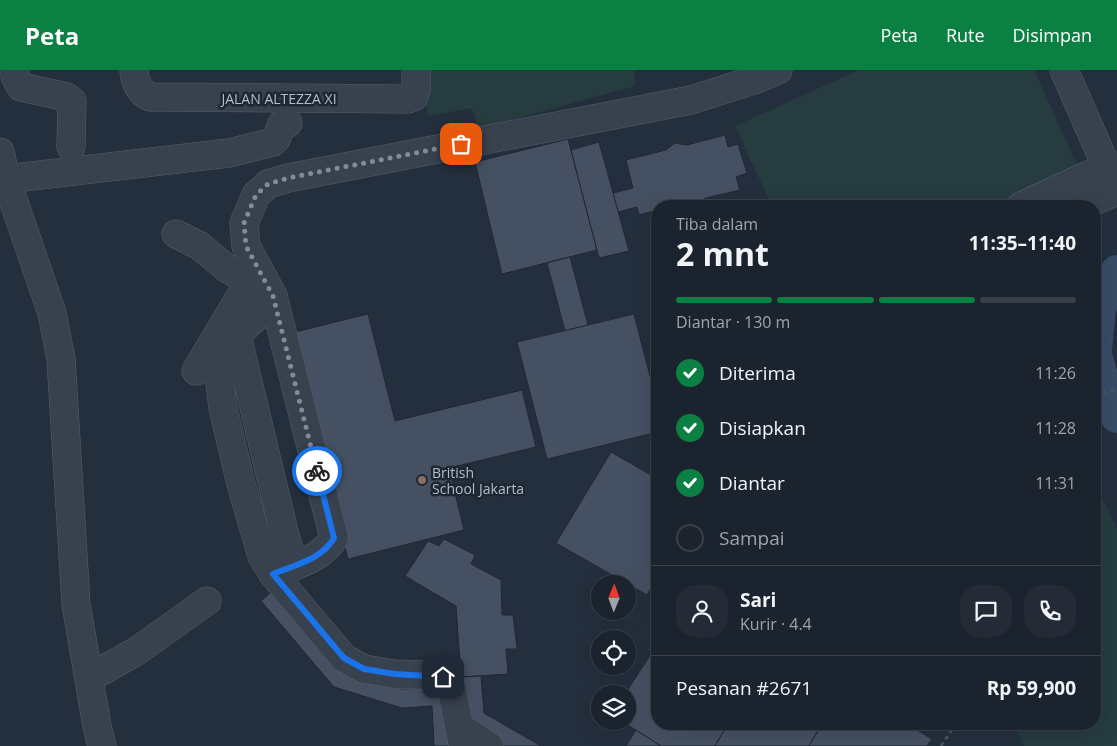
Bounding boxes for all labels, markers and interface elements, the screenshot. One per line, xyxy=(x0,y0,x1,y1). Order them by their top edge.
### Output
text: Peta xyxy=(25,19,79,52)
text: Peta xyxy=(881,23,918,47)
text: Rute xyxy=(946,23,985,47)
text: Disimpan xyxy=(1013,23,1092,47)
street label: JALAN ALTEZZA XI xyxy=(219,89,337,108)
pin xyxy=(440,123,482,165)
icon: bag xyxy=(447,130,475,158)
text: Tiba dalam xyxy=(676,213,758,235)
text: 11:35–11:40 xyxy=(969,230,1076,256)
text: 2 mnt xyxy=(676,232,769,275)
text: Diantar · 130 m xyxy=(676,311,790,333)
icon: check xyxy=(676,359,704,387)
text: Diterima xyxy=(719,360,796,386)
text: 11:26 xyxy=(1035,362,1076,384)
icon: check xyxy=(676,414,704,442)
text: Disiapkan xyxy=(719,415,806,441)
text: 11:28 xyxy=(1035,417,1076,439)
courier xyxy=(292,446,342,496)
icon: bike xyxy=(303,457,331,485)
place label: British School Jakarta xyxy=(432,463,524,498)
icon: check xyxy=(676,469,704,497)
text: Diantar xyxy=(719,470,785,496)
text: 11:31 xyxy=(1035,472,1076,494)
marker: British School Jakarta xyxy=(416,474,428,486)
text: Sampai xyxy=(719,525,785,551)
north arrow xyxy=(591,575,636,620)
map controls xyxy=(591,575,636,730)
button: person xyxy=(676,585,728,637)
button: chat xyxy=(960,585,1012,637)
button: phone xyxy=(1024,585,1076,637)
text: Sari xyxy=(740,587,776,613)
text: Kurir · 4.4 xyxy=(740,613,812,635)
button: locate xyxy=(591,630,636,675)
pin xyxy=(422,656,464,698)
icon: home xyxy=(429,663,457,691)
text: Pesanan #2671 xyxy=(676,675,812,701)
text: Rp 59,900 xyxy=(987,675,1076,701)
button: layers xyxy=(591,685,636,730)

